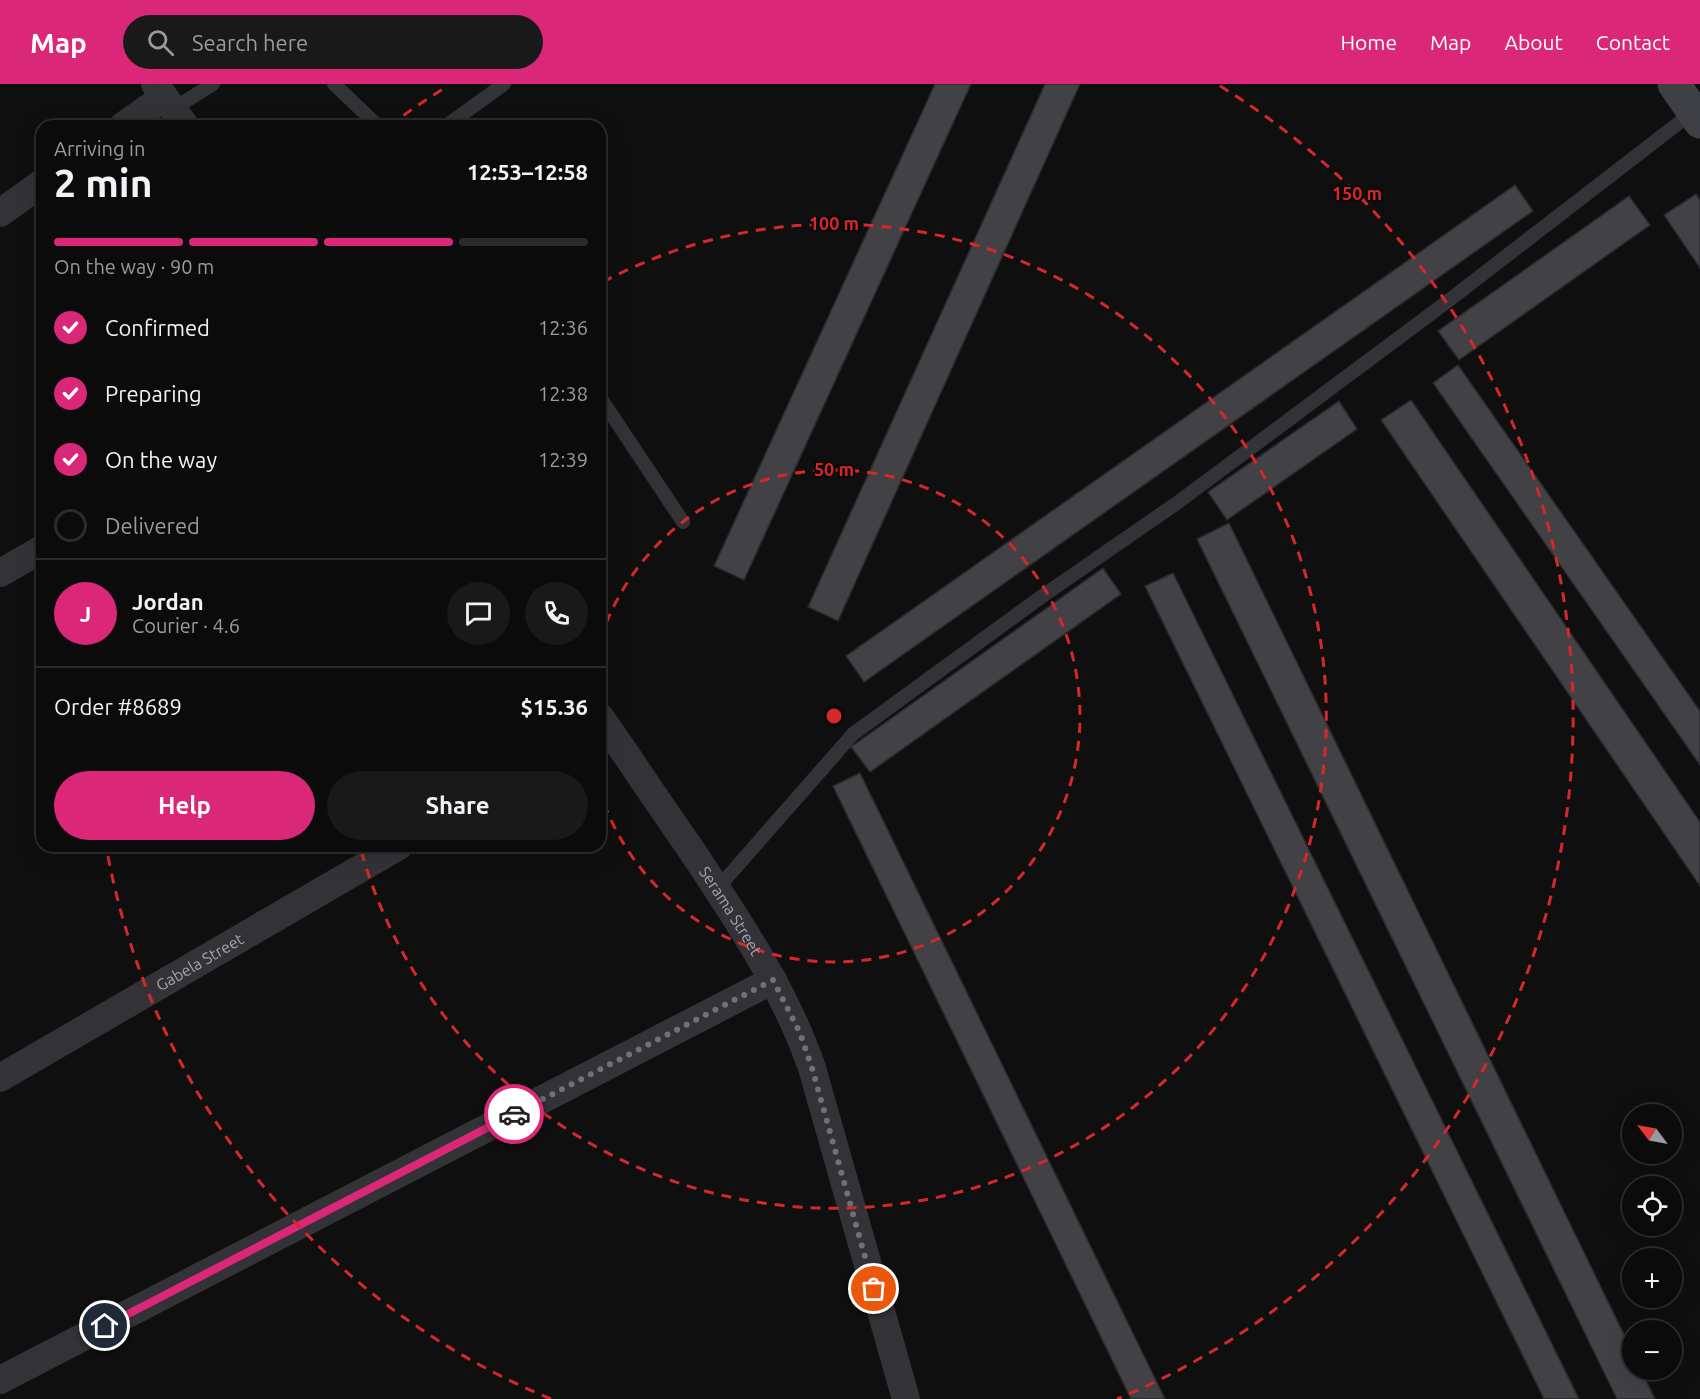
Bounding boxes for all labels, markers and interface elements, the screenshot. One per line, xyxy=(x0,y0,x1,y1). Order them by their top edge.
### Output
search box xyxy=(123,15,543,69)
icon: search xyxy=(144,26,177,59)
text: Map xyxy=(30,27,87,58)
text: Search here xyxy=(192,30,308,55)
text: Home xyxy=(1340,30,1397,54)
text: Map xyxy=(1430,30,1471,54)
text: About xyxy=(1504,30,1563,54)
text: Contact xyxy=(1596,30,1670,54)
text: Arriving in xyxy=(54,137,145,160)
text: 12:53–12:58 xyxy=(467,159,588,184)
text: 2 min xyxy=(54,161,153,204)
text: 150 m xyxy=(1332,183,1382,203)
text: 100 m xyxy=(809,213,859,233)
text: On the way · 90 m xyxy=(54,255,214,278)
icon: check xyxy=(54,311,87,344)
text: Confirmed xyxy=(105,315,210,340)
text: 12:36 xyxy=(538,316,588,339)
icon: check xyxy=(54,377,87,410)
text: Preparing xyxy=(105,381,202,406)
text: 12:38 xyxy=(538,382,588,405)
icon: check xyxy=(54,443,87,476)
text: On the way xyxy=(105,447,217,472)
text: 12:39 xyxy=(538,448,588,471)
text: 50 m xyxy=(814,459,854,479)
text: Delivered xyxy=(105,513,200,538)
button: chat xyxy=(447,582,510,645)
button: phone xyxy=(525,582,588,645)
text: Jordan xyxy=(132,589,204,614)
text: J xyxy=(80,601,91,626)
text: Courier · 4.6 xyxy=(132,614,240,637)
text: Order #8689 xyxy=(54,694,182,719)
text: $15.36 xyxy=(521,694,588,719)
centre of rings xyxy=(824,706,844,726)
button: Help xyxy=(54,771,315,840)
button: Share xyxy=(327,771,588,840)
street label: Serama Street xyxy=(696,863,766,959)
street label: Gabela Street xyxy=(153,929,247,994)
courier xyxy=(484,1084,544,1144)
icon: car xyxy=(498,1098,531,1131)
north arrow xyxy=(1622,1104,1682,1164)
map controls xyxy=(1622,1104,1682,1380)
button: locate xyxy=(1622,1176,1682,1236)
button: + xyxy=(1622,1248,1682,1308)
pin xyxy=(848,1263,899,1314)
icon: bag xyxy=(857,1272,890,1305)
pin xyxy=(79,1300,130,1351)
icon: home xyxy=(88,1309,121,1342)
button: − xyxy=(1622,1320,1682,1380)

